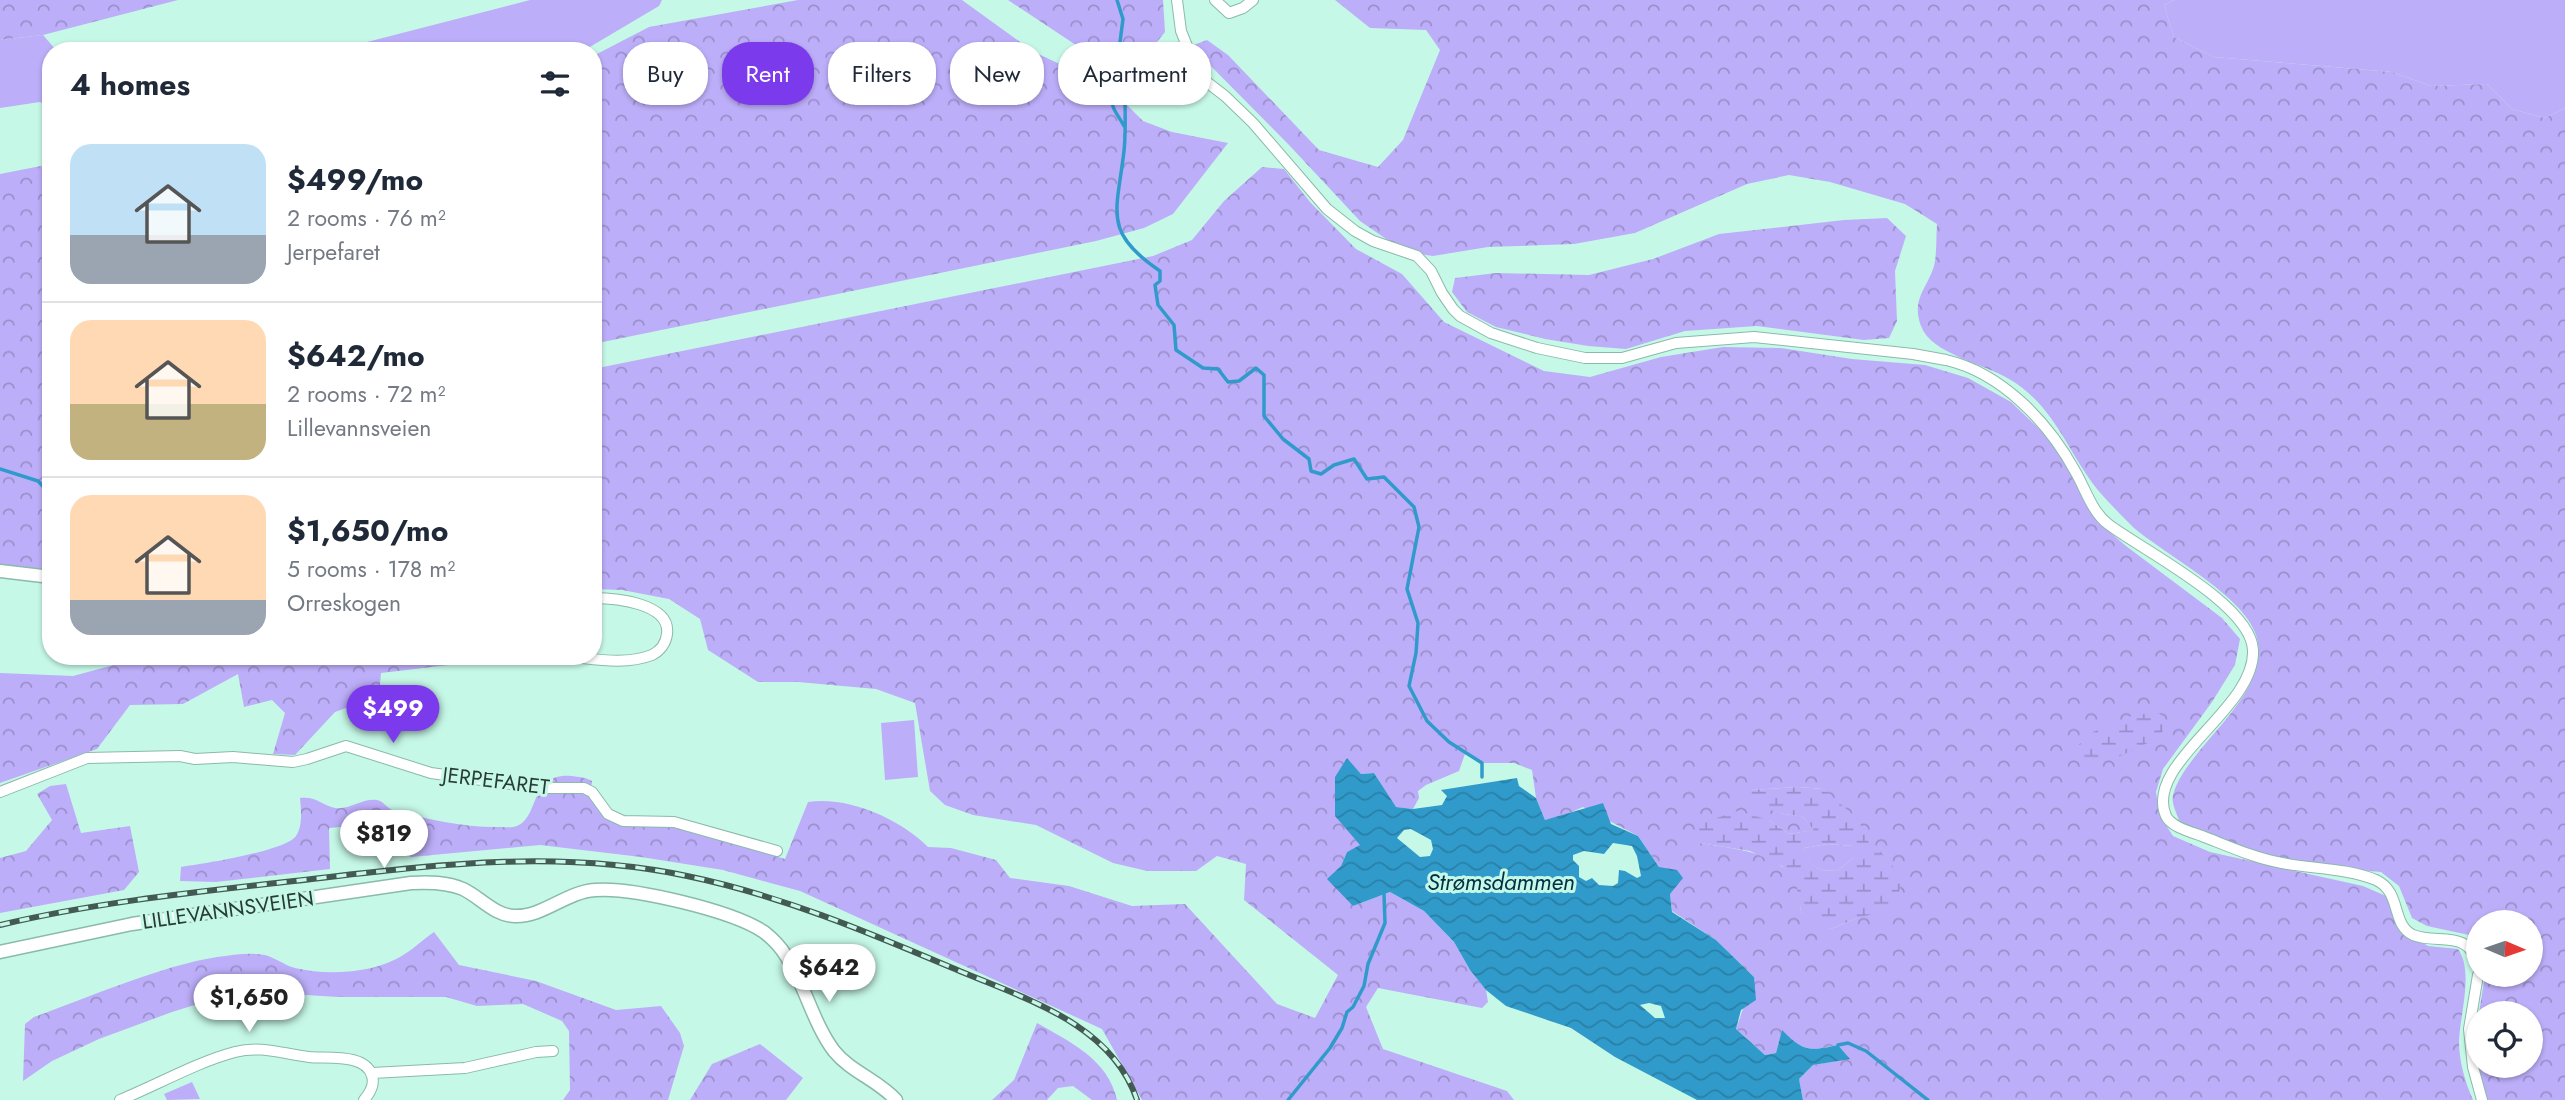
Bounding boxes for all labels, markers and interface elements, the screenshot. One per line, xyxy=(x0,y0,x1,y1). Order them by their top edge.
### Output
chip: Buy xyxy=(623,42,708,105)
chip: Rent xyxy=(722,42,814,105)
chip: Filters xyxy=(828,42,936,105)
chip: New xyxy=(950,42,1044,105)
chip: Apartment xyxy=(1058,42,1211,105)
text: 4 homes xyxy=(70,63,190,106)
icon: filters xyxy=(536,65,574,103)
text: $499/mo xyxy=(287,158,423,201)
icon: home xyxy=(126,172,210,256)
text: 2 rooms · 76 m² xyxy=(287,201,446,235)
text: Jerpefaret xyxy=(287,235,380,269)
text: $642/mo xyxy=(287,334,425,377)
icon: home xyxy=(126,348,210,432)
text: 2 rooms · 72 m² xyxy=(287,377,446,411)
text: Lillevannsveien xyxy=(287,411,431,445)
text: $1,650/mo xyxy=(287,509,448,552)
icon: home xyxy=(126,523,210,607)
text: 5 rooms · 178 m² xyxy=(287,552,455,586)
text: Orreskogen xyxy=(287,586,401,620)
pin: $499 xyxy=(352,686,434,745)
text: $499 xyxy=(362,691,424,725)
street label: JERPEFARET xyxy=(438,759,551,802)
pin: $819 xyxy=(343,810,425,870)
text: $819 xyxy=(356,816,412,850)
water label: Strømsdammen xyxy=(1427,865,1575,899)
street label: LILLEVANNSVEIEN xyxy=(140,883,316,937)
north arrow xyxy=(2466,910,2543,987)
map controls xyxy=(2466,910,2543,1078)
pin: $642 xyxy=(788,944,870,1004)
text: $642 xyxy=(799,950,859,984)
pin: $1,650 xyxy=(192,974,306,1034)
text: $1,650 xyxy=(210,980,288,1014)
button: locate xyxy=(2466,1001,2543,1078)

